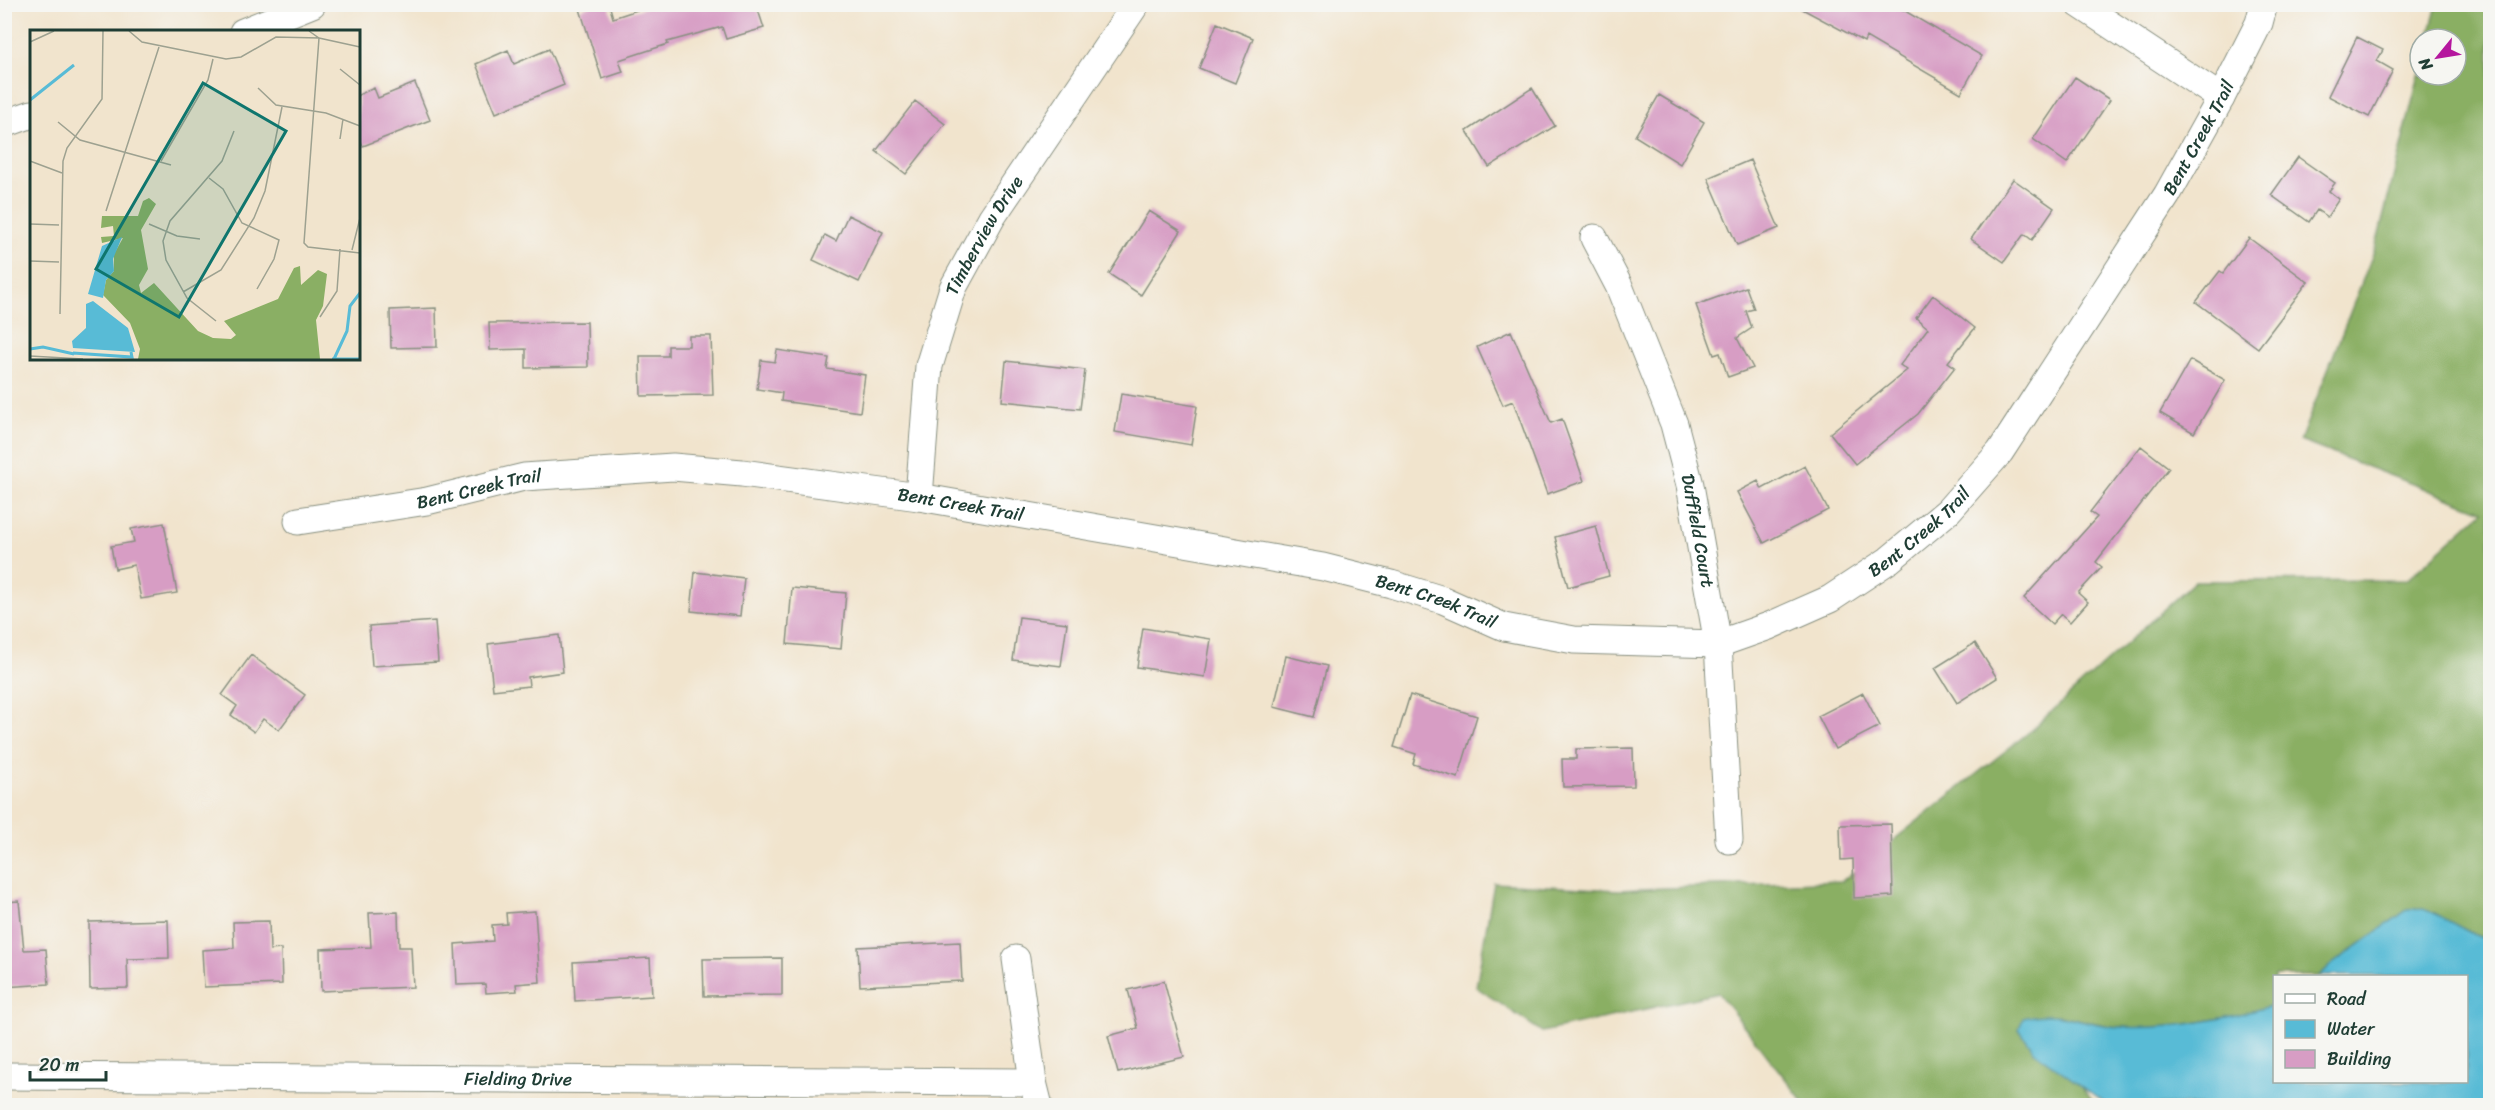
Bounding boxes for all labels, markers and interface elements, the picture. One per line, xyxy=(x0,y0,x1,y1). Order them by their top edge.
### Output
north arrow xyxy=(2408,27,2468,87)
inset map xyxy=(30,30,360,360)
text: N xyxy=(2410,51,2441,77)
street label: Bent Creek Trail xyxy=(2154,74,2244,201)
street label: Timberview Drive xyxy=(936,168,1032,299)
street label: Bent Creek Trail xyxy=(414,460,543,518)
street label: Duffield Court xyxy=(1672,470,1724,590)
street label: Bent Creek Trail xyxy=(896,478,1027,531)
street label: Bent Creek Trail xyxy=(1861,478,1979,586)
street label: Bent Creek Trail xyxy=(1372,565,1503,638)
legend xyxy=(2273,975,2468,1083)
text: Road xyxy=(2327,983,2367,1015)
text: Water xyxy=(2327,1013,2376,1045)
text: Building xyxy=(2327,1043,2391,1075)
scale bar xyxy=(30,1044,106,1082)
text: 20 m xyxy=(39,1049,79,1081)
street label: Fielding Drive xyxy=(464,1063,572,1095)

